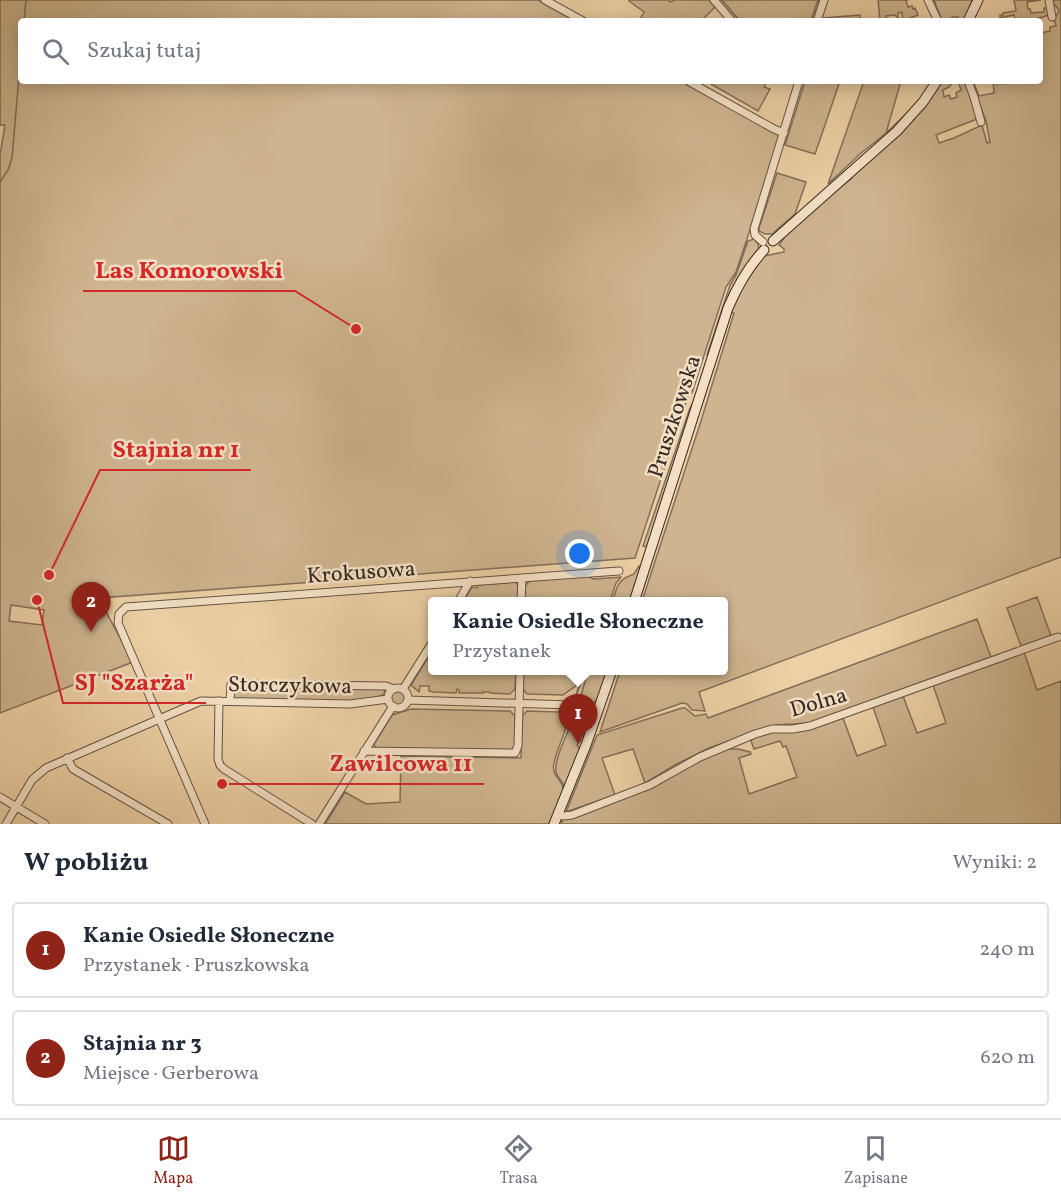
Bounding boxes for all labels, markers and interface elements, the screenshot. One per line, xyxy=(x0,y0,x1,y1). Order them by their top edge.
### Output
search box xyxy=(18,18,1043,84)
icon: search xyxy=(39,35,72,68)
text: Szukaj tutaj xyxy=(87,36,201,67)
callout: Las Komorowski xyxy=(83,249,295,291)
text: Las Komorowski xyxy=(95,255,283,289)
street label: Pruszkowska xyxy=(641,351,710,482)
callout: Stajnia nr 1 xyxy=(100,428,251,470)
text: Stajnia nr 1 xyxy=(113,434,239,468)
your location xyxy=(565,539,594,568)
street label: Krokusowa xyxy=(306,554,417,593)
pin: 2 xyxy=(72,582,110,632)
popup xyxy=(428,597,728,675)
text: Kanie Osiedle Słoneczne xyxy=(452,607,704,638)
text: Przystanek xyxy=(452,638,551,666)
callout: SJ "Szarża" xyxy=(63,661,206,703)
text: SJ "Szarża" xyxy=(75,667,194,701)
street label: Storczykowa xyxy=(227,670,352,703)
street label: Dolna xyxy=(786,680,851,726)
pin: 1 xyxy=(558,694,598,744)
callout: Zawilcowa 11 xyxy=(317,742,484,784)
text: Zawilcowa 11 xyxy=(330,748,472,782)
text: W pobliżu xyxy=(24,845,148,881)
text: Wyniki: 2 xyxy=(953,849,1037,877)
text: Kanie Osiedle Słoneczne xyxy=(83,921,335,952)
text: 1 xyxy=(41,936,50,964)
text: 240 m xyxy=(980,936,1035,964)
text: Przystanek · Pruszkowska xyxy=(83,952,309,980)
text: Stajnia nr 3 xyxy=(83,1029,202,1060)
text: 2 xyxy=(40,1044,51,1072)
text: 620 m xyxy=(981,1044,1035,1072)
text: Miejsce · Gerberowa xyxy=(83,1060,259,1088)
tab: Mapa xyxy=(153,1132,193,1190)
tab: Trasa xyxy=(499,1132,538,1190)
tab: Zapisane xyxy=(844,1132,908,1190)

